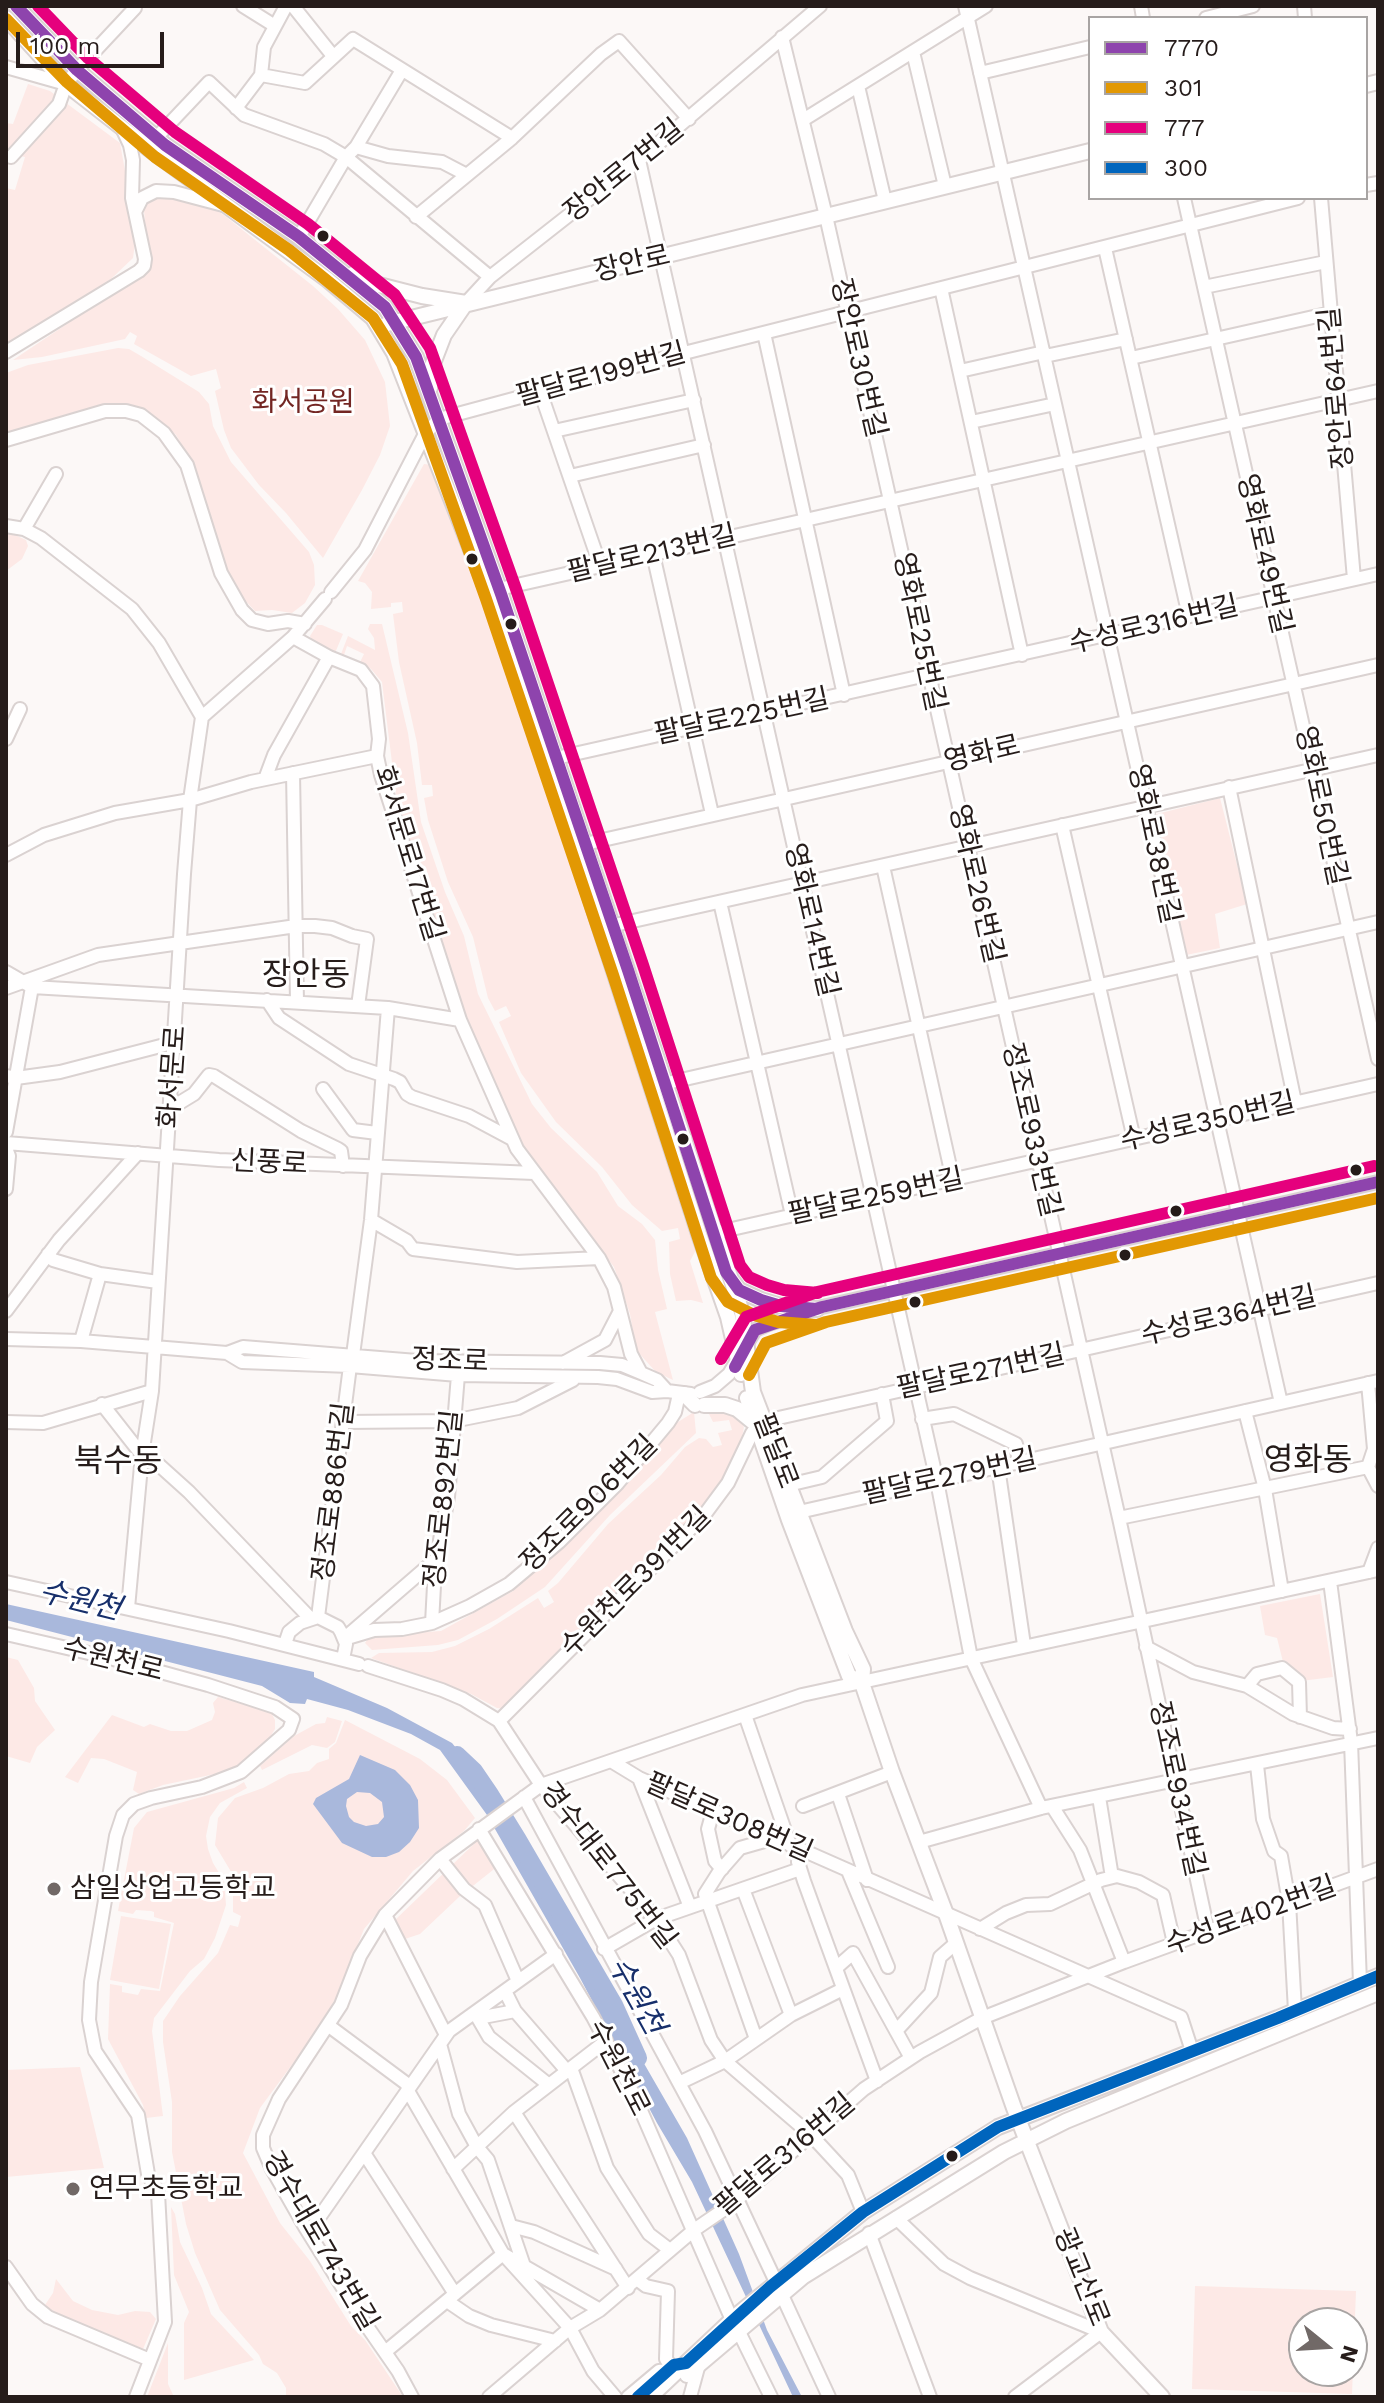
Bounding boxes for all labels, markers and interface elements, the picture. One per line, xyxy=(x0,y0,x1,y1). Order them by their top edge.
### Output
scale bar xyxy=(20,16,168,66)
legend xyxy=(1088,16,1368,200)
text: 100 m xyxy=(30,32,100,60)
text: 7770 xyxy=(1164,34,1219,62)
text: 301 xyxy=(1164,74,1202,102)
street label: 장안로7번길 xyxy=(557,112,691,230)
text: 777 xyxy=(1164,114,1204,142)
text: 300 xyxy=(1164,154,1208,182)
unlabelled marker xyxy=(315,228,331,244)
street label: 장안로 xyxy=(591,239,673,289)
street label: 장안로30번길 xyxy=(823,275,893,441)
street label: 장안로64번길 xyxy=(1313,305,1361,471)
street label: 팔달로199번길 xyxy=(512,336,690,414)
park label: 화서공원 xyxy=(251,386,355,420)
street label: 영화로49번길 xyxy=(1229,471,1299,637)
street label: 팔달로213번길 xyxy=(564,518,740,590)
street label: 영화로25번길 xyxy=(886,550,952,714)
unlabelled marker xyxy=(464,551,480,567)
street label: 수성로316번길 xyxy=(1066,589,1242,661)
unlabelled marker xyxy=(503,616,519,632)
street label: 팔달로225번길 xyxy=(652,682,832,752)
street label: 영화로50번길 xyxy=(1288,723,1354,889)
street label: 영화로 xyxy=(941,729,1023,779)
street label: 영화로38번길 xyxy=(1121,761,1187,927)
street label: 화서문로17번길 xyxy=(365,762,451,946)
street label: 영화로26번길 xyxy=(941,801,1011,967)
street label: 영화로14번길 xyxy=(777,840,845,1000)
district label: 장안동 xyxy=(262,957,350,995)
street label: 화서문로 xyxy=(153,1024,193,1130)
street label: 정조로933번길 xyxy=(995,1039,1067,1221)
street label: 수성로350번길 xyxy=(1117,1086,1299,1158)
unlabelled marker xyxy=(675,1131,691,1147)
street label: 신풍로 xyxy=(230,1144,308,1182)
street label: 팔달로259번길 xyxy=(785,1162,967,1232)
unlabelled marker xyxy=(1348,1162,1364,1178)
unlabelled marker xyxy=(1168,1203,1184,1219)
unlabelled marker xyxy=(1117,1247,1133,1263)
street label: 수성로364번길 xyxy=(1138,1279,1320,1353)
unlabelled marker xyxy=(907,1294,923,1310)
street label: 팔달로271번길 xyxy=(894,1338,1068,1406)
street label: 정조로 xyxy=(411,1343,489,1379)
street label: 정조로886번길 xyxy=(306,1400,362,1584)
street label: 정조로892번길 xyxy=(418,1408,470,1590)
street label: 팔달로 xyxy=(745,1409,805,1493)
street label: 정조로906번길 xyxy=(513,1428,665,1580)
street label: 팔달로279번길 xyxy=(860,1442,1040,1512)
district label: 영화동 xyxy=(1264,1442,1352,1480)
district label: 북수동 xyxy=(74,1443,162,1481)
street label: 수원천로391번길 xyxy=(554,1500,718,1664)
water label: 수원천 xyxy=(35,1574,125,1628)
street label: 수원천로 xyxy=(59,1631,167,1689)
street label: 정조로934번길 xyxy=(1142,1698,1212,1880)
street label: 팔달로308번길 xyxy=(640,1766,818,1870)
street label: 경수대로775번길 xyxy=(532,1776,684,1956)
street label: 수성로402번길 xyxy=(1161,1869,1341,1963)
place label: 삼일상업고등학교 xyxy=(70,1872,276,1906)
marker: 삼일상업고등학교 xyxy=(45,1880,63,1898)
water label: 수원천 xyxy=(600,1951,672,2041)
street label: 수원천로 xyxy=(580,2014,656,2122)
street label: 팔달로316번길 xyxy=(708,2087,862,2223)
street label: 경수대로743번길 xyxy=(255,2145,385,2337)
unlabelled marker xyxy=(944,2148,960,2164)
place label: 연무초등학교 xyxy=(89,2172,244,2206)
marker: 연무초등학교 xyxy=(64,2180,82,2198)
street label: 광교산로 xyxy=(1046,2223,1116,2331)
north arrow xyxy=(1288,2307,1368,2387)
text: N xyxy=(1335,2342,1364,2366)

